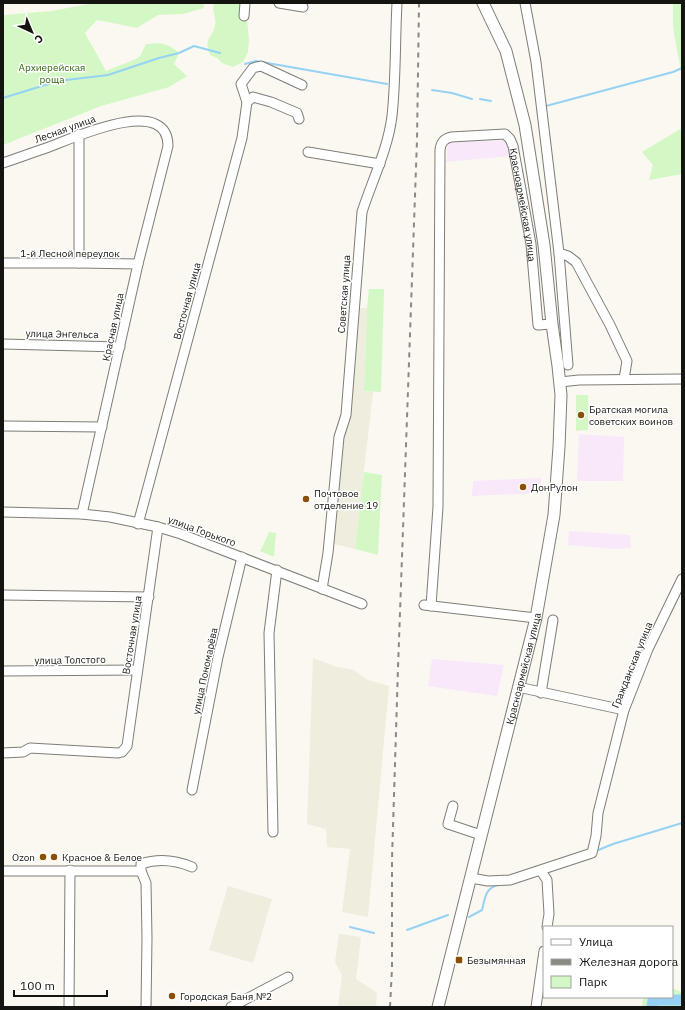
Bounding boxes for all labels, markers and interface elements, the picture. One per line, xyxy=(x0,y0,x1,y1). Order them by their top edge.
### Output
north arrow xyxy=(12,12,52,52)
text: С xyxy=(32,32,46,47)
park label: Архиерейская роща xyxy=(19,61,85,86)
street label: Лесная улица xyxy=(33,112,98,146)
street label: Красноармейская улица xyxy=(507,147,539,263)
street label: 1-й Лесной переулок xyxy=(20,247,120,260)
street label: Советская улица xyxy=(335,254,353,334)
street label: Восточная улица xyxy=(170,260,204,341)
street label: Красная улица xyxy=(99,291,127,362)
street label: улица Энгельса xyxy=(25,327,99,341)
place label: Братская могила советских воинов xyxy=(589,403,673,428)
marker: Братская могила советских воинов xyxy=(576,410,586,420)
place label: ДонРулон xyxy=(531,481,578,494)
marker: ДонРулон xyxy=(518,482,528,492)
place label: Почтовое отделение 19 xyxy=(314,487,378,512)
marker: Почтовое отделение 19 xyxy=(301,494,311,504)
street label: улица Горького xyxy=(166,513,238,549)
street label: Восточная улица xyxy=(119,594,145,675)
street label: Красноармейская улица xyxy=(503,611,543,726)
street label: Гражданская улица xyxy=(609,619,655,710)
street label: улица Пономарёва xyxy=(189,626,221,716)
street label: улица Толстого xyxy=(34,653,106,667)
place label: Ozon xyxy=(12,851,35,864)
place label: Красное & Белое xyxy=(62,851,143,864)
marker: Ozon xyxy=(38,852,48,862)
marker: Красное & Белое xyxy=(49,852,59,862)
legend xyxy=(543,926,673,998)
text: Улица xyxy=(579,934,613,949)
place label: Безымянная xyxy=(467,954,526,967)
text: Железная дорога xyxy=(579,954,679,969)
marker: Безымянная xyxy=(454,955,464,965)
scale bar xyxy=(14,972,107,998)
text: Парк xyxy=(579,974,608,989)
text: 100 m xyxy=(20,978,55,993)
place label: Городская Баня №2 xyxy=(180,990,272,1003)
marker: Городская Баня №2 xyxy=(167,991,177,1001)

